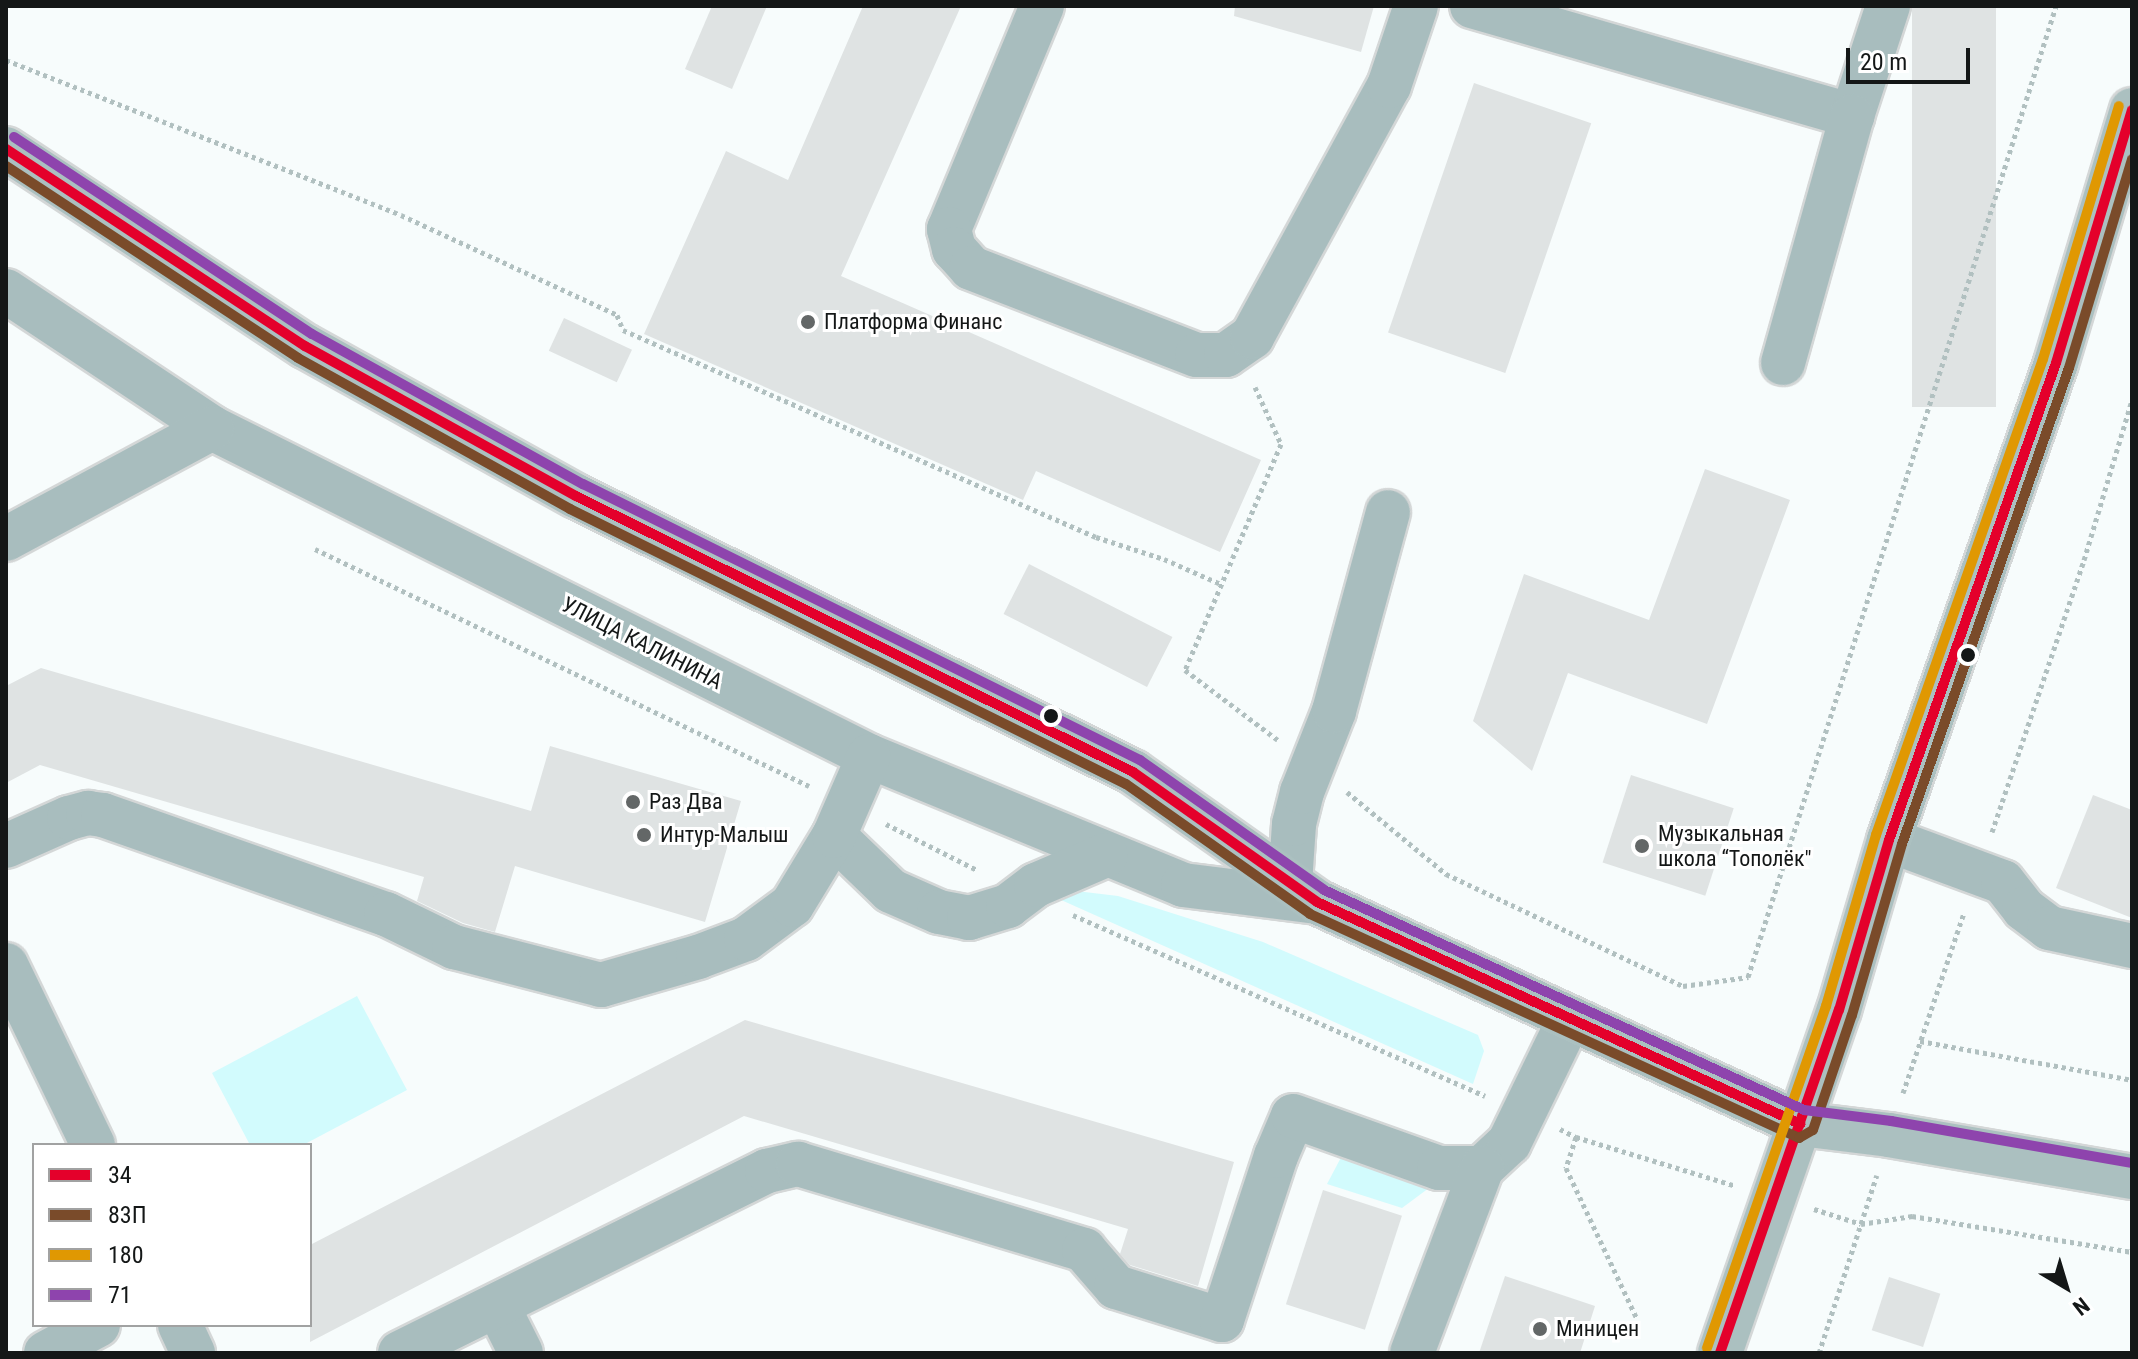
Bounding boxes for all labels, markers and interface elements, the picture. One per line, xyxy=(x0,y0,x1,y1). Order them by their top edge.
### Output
scale bar xyxy=(1850,32,1974,82)
text: 20 m xyxy=(1860,48,1907,76)
place label: Платформа Финанс xyxy=(824,309,1002,335)
marker: Платформа Финанс xyxy=(799,313,817,331)
street label: УЛИЦА КАЛИНИНА xyxy=(557,591,727,695)
unlabelled marker xyxy=(1960,647,1976,663)
unlabelled marker xyxy=(1043,708,1059,724)
place label: Раз Два xyxy=(649,789,723,815)
marker: Раз Два xyxy=(624,793,642,811)
place label: Музыкальная школа “Тополёк" xyxy=(1658,820,1812,872)
place label: Интур-Малыш xyxy=(660,822,789,848)
marker: Интур-Малыш xyxy=(635,826,653,844)
marker: Музыкальная школа “Тополёк" xyxy=(1633,837,1651,855)
legend xyxy=(32,1143,312,1327)
text: 34 xyxy=(108,1161,132,1189)
text: 83П xyxy=(108,1201,147,1229)
text: 180 xyxy=(108,1241,144,1269)
north arrow xyxy=(2026,1247,2106,1327)
text: 71 xyxy=(108,1281,132,1309)
text: N xyxy=(2068,1292,2094,1320)
place label: Миницен xyxy=(1556,1316,1639,1342)
marker: Миницен xyxy=(1531,1320,1549,1338)

